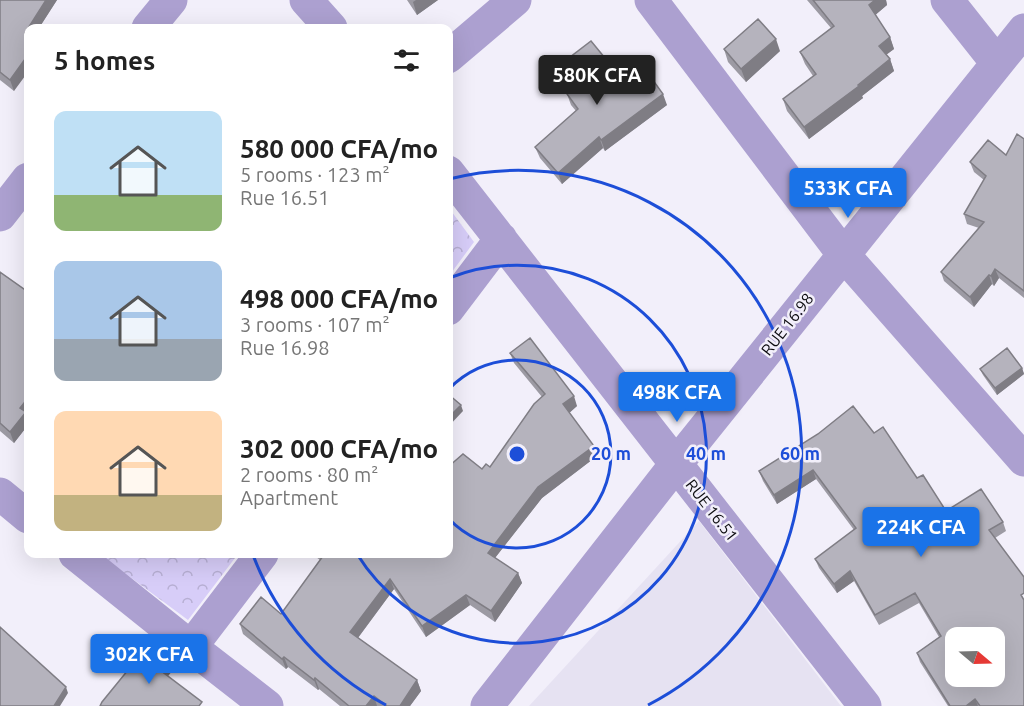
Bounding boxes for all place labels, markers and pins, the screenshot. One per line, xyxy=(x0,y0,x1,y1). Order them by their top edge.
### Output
pin: 580K CFA xyxy=(535,55,659,106)
pin: 533K CFA xyxy=(786,168,910,219)
pin: 498K CFA xyxy=(615,372,739,423)
centre of rings xyxy=(507,444,527,464)
pin: 224K CFA xyxy=(859,507,983,558)
pin: 302K CFA xyxy=(87,634,211,685)

